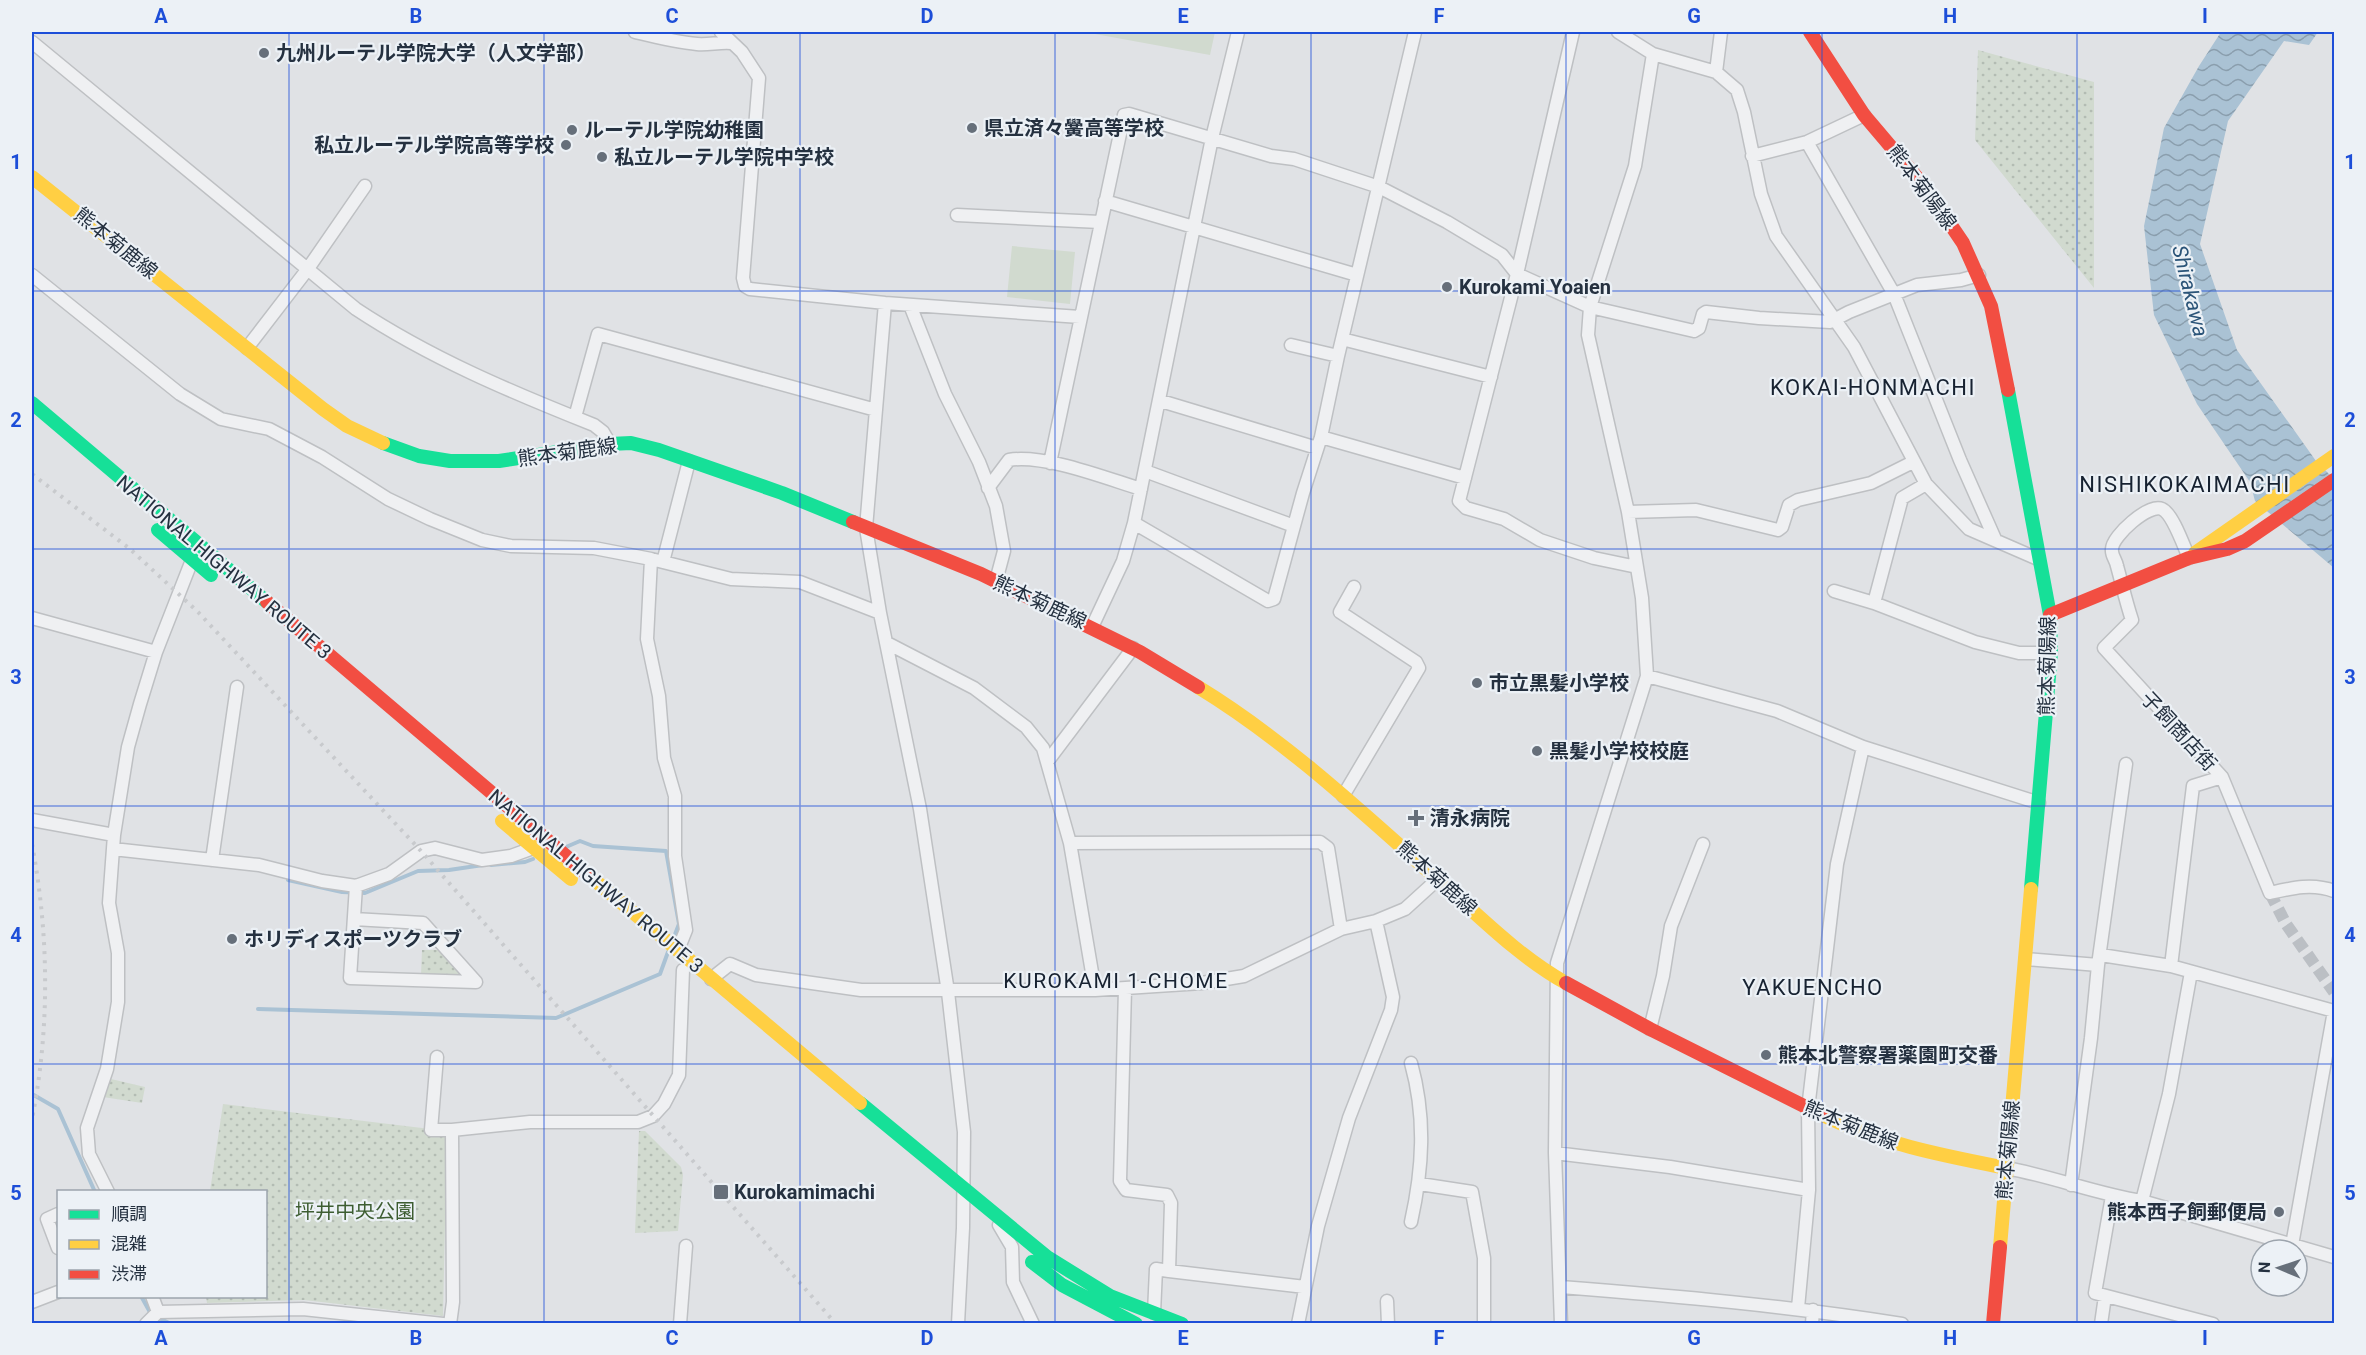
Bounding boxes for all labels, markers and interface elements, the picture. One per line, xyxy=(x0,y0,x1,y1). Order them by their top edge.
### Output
text: A xyxy=(154,4,168,28)
text: B xyxy=(410,4,422,28)
text: C xyxy=(665,4,679,28)
text: D xyxy=(921,4,934,28)
text: E xyxy=(1177,4,1189,28)
text: F xyxy=(1434,4,1445,28)
text: G xyxy=(1687,4,1701,28)
text: H xyxy=(1943,4,1957,28)
text: I xyxy=(2202,4,2208,28)
place label: 九州ルーテル学院大学（人文学部） xyxy=(276,41,596,65)
marker: 九州ルーテル学院大学（人文学部） xyxy=(257,46,271,60)
place label: 県立済々黌高等学校 xyxy=(984,116,1164,140)
place label: ルーテル学院幼稚園 xyxy=(584,118,764,142)
marker: 県立済々黌高等学校 xyxy=(965,121,979,135)
marker: ルーテル学院幼稚園 xyxy=(565,123,579,137)
place label: 私立ルーテル学院高等学校 xyxy=(314,133,554,157)
marker: 私立ルーテル学院高等学校 xyxy=(559,138,573,152)
street label: 熊本菊陽線 xyxy=(1882,140,1962,234)
place label: 私立ルーテル学院中学校 xyxy=(614,145,834,169)
text: 1 xyxy=(10,150,22,174)
marker: 私立ルーテル学院中学校 xyxy=(595,150,609,164)
text: 1 xyxy=(2344,150,2356,174)
street label: 熊本菊鹿線 xyxy=(70,202,162,284)
water label: Shirakawa xyxy=(2167,243,2213,339)
place label: Kurokami Yoaien xyxy=(1459,275,1611,299)
marker: Kurokami Yoaien xyxy=(1440,280,1454,294)
district label: KOKAI-HONMACHI xyxy=(1770,375,1976,400)
text: 2 xyxy=(10,408,22,432)
text: 2 xyxy=(2344,408,2356,432)
street label: 熊本菊鹿線 xyxy=(516,433,618,471)
street label: NATIONAL HIGHWAY ROUTE 3 xyxy=(112,470,336,664)
district label: NISHIKOKAIMACHI xyxy=(2079,472,2291,497)
street label: 熊本菊鹿線 xyxy=(990,570,1090,634)
street label: 熊本菊陽線 xyxy=(2034,616,2060,716)
text: 3 xyxy=(10,665,22,689)
text: 3 xyxy=(2344,665,2356,689)
place label: 市立黒髪小学校 xyxy=(1489,671,1629,695)
marker: 市立黒髪小学校 xyxy=(1470,676,1484,690)
street label: 子飼商店街 xyxy=(2136,686,2222,776)
place label: 黒髪小学校校庭 xyxy=(1549,739,1689,763)
marker: 黒髪小学校校庭 xyxy=(1530,744,1544,758)
street label: NATIONAL HIGHWAY ROUTE 3 xyxy=(484,784,708,978)
place label: 清永病院 xyxy=(1430,806,1510,830)
marker: 清永病院 xyxy=(1407,809,1425,827)
street label: 熊本菊鹿線 xyxy=(1392,836,1482,920)
text: 4 xyxy=(10,923,22,947)
text: 4 xyxy=(2344,923,2356,947)
place label: ホリディスポーツクラブ xyxy=(244,927,462,951)
marker: ホリディスポーツクラブ xyxy=(225,932,239,946)
district label: KUROKAMI 1-CHOME xyxy=(1003,969,1229,993)
district label: YAKUENCHO xyxy=(1742,975,1884,1000)
place label: 熊本北警察署薬園町交番 xyxy=(1778,1043,1998,1067)
marker: 熊本北警察署薬園町交番 xyxy=(1759,1048,1773,1062)
street label: 熊本菊鹿線 xyxy=(1800,1095,1902,1155)
street label: 熊本菊陽線 xyxy=(1992,1099,2024,1201)
place label: Kurokamimachi xyxy=(734,1180,875,1204)
text: 5 xyxy=(10,1181,22,1205)
text: 5 xyxy=(2344,1181,2356,1205)
marker: Kurokamimachi xyxy=(712,1183,730,1201)
legend xyxy=(57,1190,267,1298)
park label: 坪井中央公園 xyxy=(295,1199,415,1223)
place label: 熊本西子飼郵便局 xyxy=(2107,1200,2267,1224)
text: 順調 xyxy=(111,1203,147,1224)
marker: 熊本西子飼郵便局 xyxy=(2272,1205,2286,1219)
text: 混雑 xyxy=(111,1233,147,1254)
north arrow xyxy=(2249,1238,2309,1298)
text: N xyxy=(2255,1262,2274,1273)
text: 渋滞 xyxy=(111,1263,147,1284)
text: A xyxy=(154,1326,168,1350)
text: B xyxy=(410,1326,422,1350)
text: C xyxy=(665,1326,679,1350)
text: D xyxy=(921,1326,934,1350)
text: E xyxy=(1177,1326,1189,1350)
text: F xyxy=(1434,1326,1445,1350)
text: G xyxy=(1687,1326,1701,1350)
text: H xyxy=(1943,1326,1957,1350)
text: I xyxy=(2202,1326,2208,1350)

